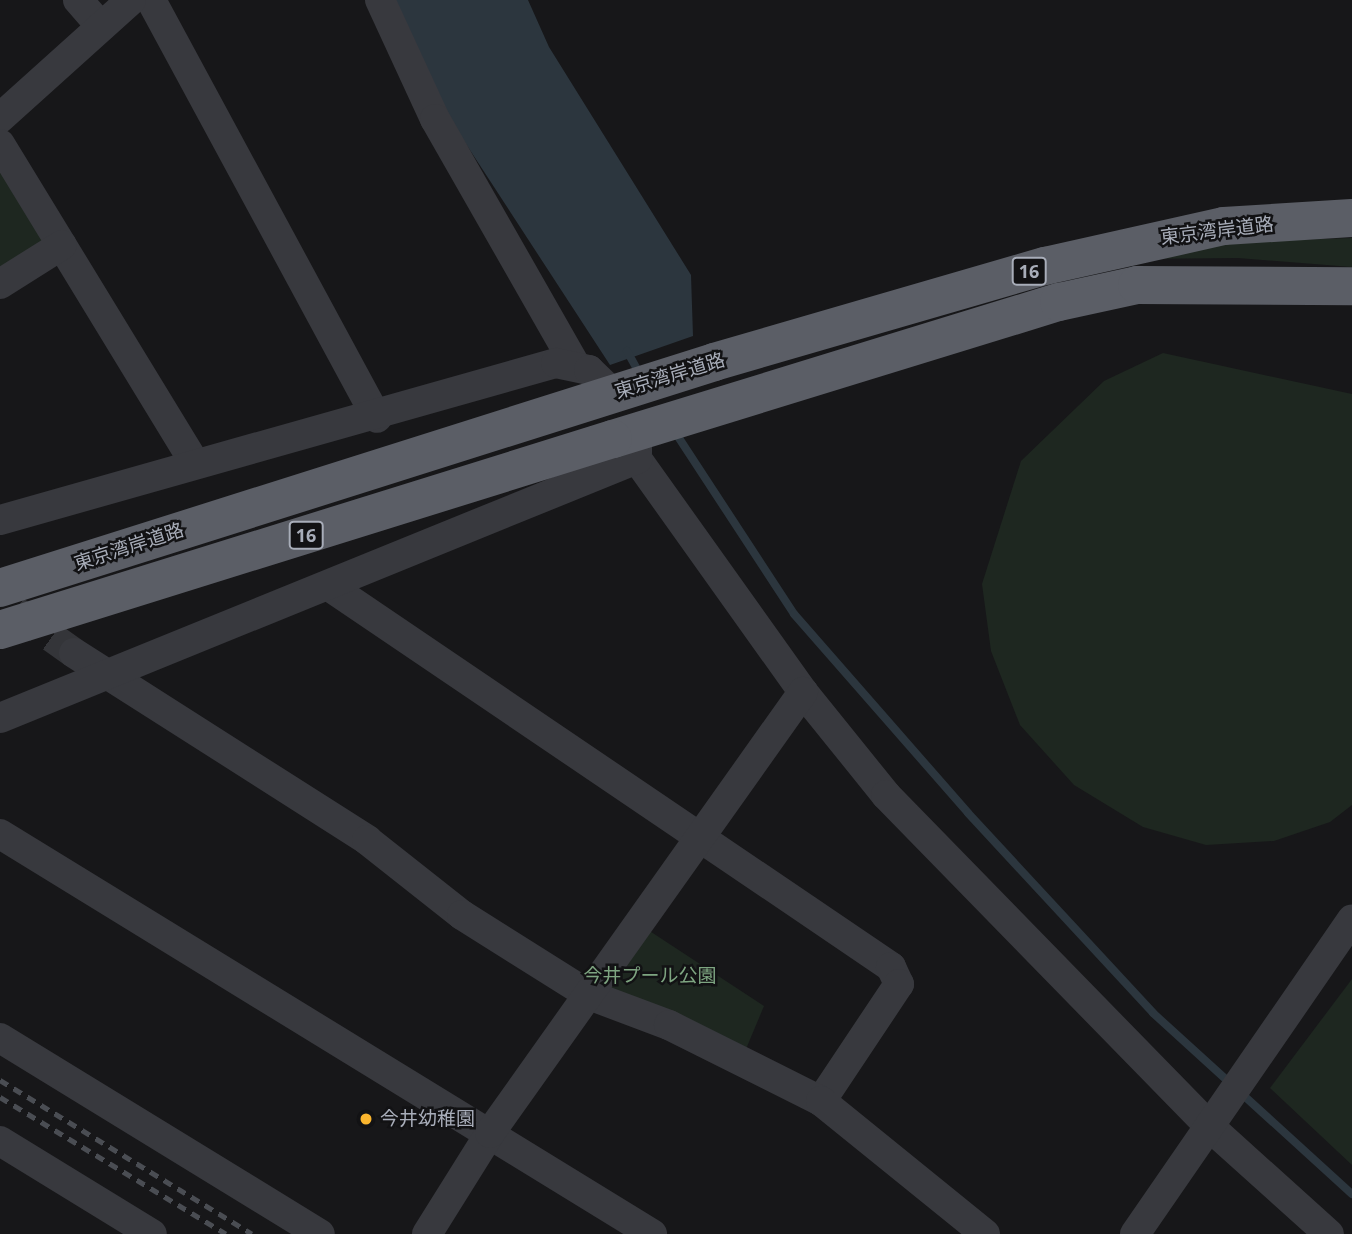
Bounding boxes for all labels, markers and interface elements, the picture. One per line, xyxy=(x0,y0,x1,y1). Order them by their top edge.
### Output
street label: 東京湾岸道路 xyxy=(1159,213,1275,249)
road number: 16 xyxy=(1012,256,1046,286)
street label: 東京湾岸道路 xyxy=(612,348,728,404)
street label: 東京湾岸道路 xyxy=(71,519,187,575)
road number: 16 xyxy=(288,520,324,550)
park label: 今井プール公園 xyxy=(584,965,716,987)
place label: 今井幼稚園 xyxy=(380,1108,475,1130)
marker: 今井幼稚園 xyxy=(358,1111,374,1127)

